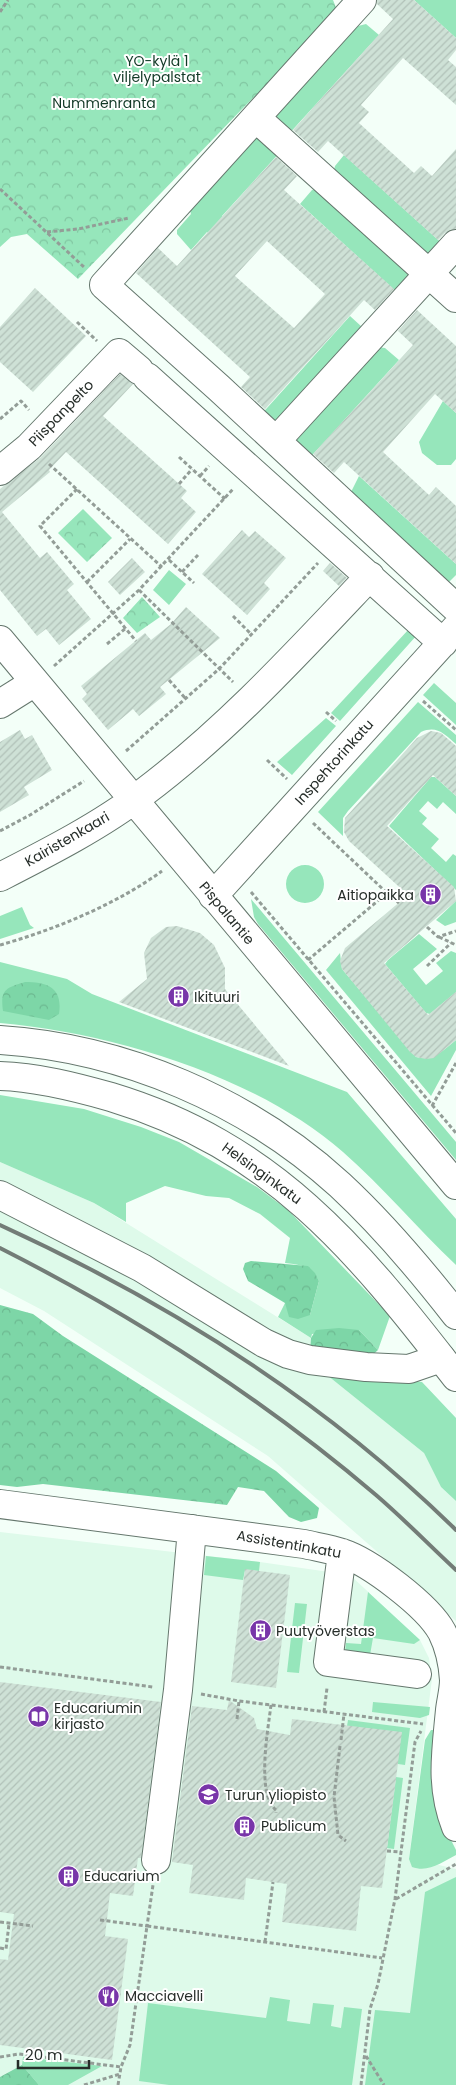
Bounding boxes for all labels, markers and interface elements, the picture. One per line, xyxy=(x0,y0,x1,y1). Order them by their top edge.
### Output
park label: YO-kylä 1 viljelypalstat xyxy=(113,51,201,87)
park label: Nummenranta xyxy=(52,93,156,113)
street label: Piispanpelto xyxy=(24,375,98,451)
street label: Inspehtorinkatu xyxy=(290,715,378,809)
street label: Kairistenkaari xyxy=(21,807,113,871)
street label: Pispalantie xyxy=(195,877,260,949)
building icon: Aitiopaikka xyxy=(418,883,442,907)
place label: Aitiopaikka xyxy=(337,885,414,905)
building icon: Ikituuri xyxy=(166,985,190,1009)
place label: Ikituuri xyxy=(194,987,240,1007)
street label: Helsinginkatu xyxy=(218,1137,306,1209)
street label: Assistentinkatu xyxy=(235,1525,343,1563)
building icon: Puutyöverstas xyxy=(248,1619,272,1643)
place label: Puutyöverstas xyxy=(276,1621,375,1641)
place label: Educariumin kirjasto xyxy=(54,1698,142,1734)
library icon: Educariumin kirjasto xyxy=(26,1704,50,1728)
school or university icon: Turun yliopisto xyxy=(197,1783,221,1807)
place label: Turun yliopisto xyxy=(225,1785,326,1805)
building icon: Publicum xyxy=(233,1814,257,1838)
place label: Publicum xyxy=(261,1816,326,1836)
building icon: Educarium xyxy=(56,1864,80,1888)
place label: Educarium xyxy=(84,1866,160,1886)
restaurant icon: Macciavelli xyxy=(97,1984,121,2008)
place label: Macciavelli xyxy=(125,1986,203,2006)
scale bar xyxy=(18,2038,89,2070)
text: 20 m xyxy=(25,2044,63,2065)

